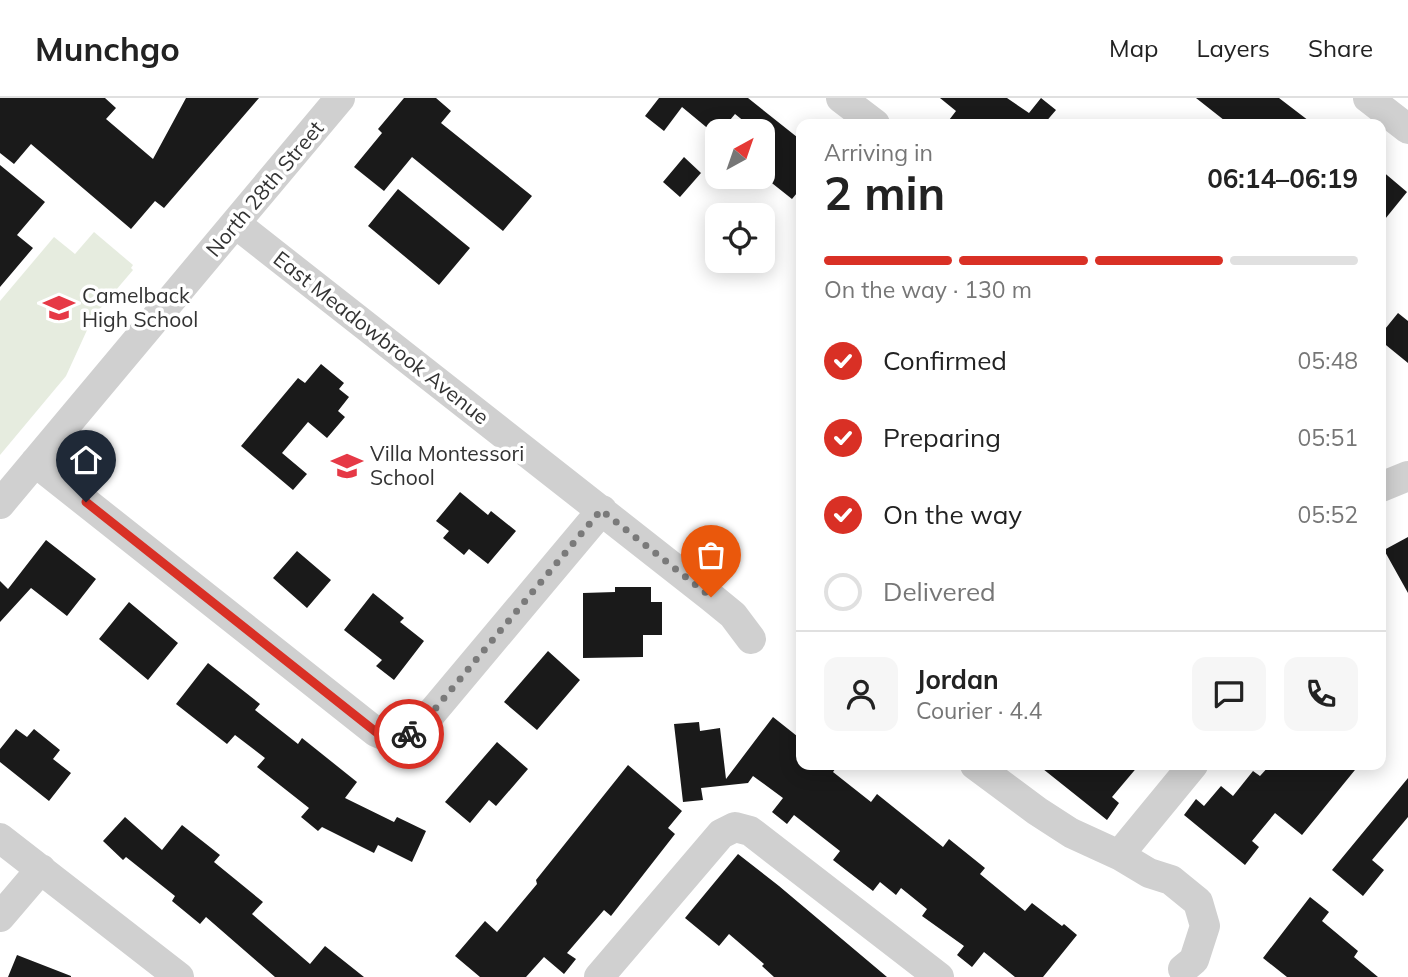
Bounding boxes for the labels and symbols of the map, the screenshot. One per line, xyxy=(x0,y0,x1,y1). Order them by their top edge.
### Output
street label: North 28th Street xyxy=(200,115,329,262)
north arrow xyxy=(705,119,775,189)
street label: East Meadowbrook Avenue xyxy=(269,245,494,429)
place label: Camelback High School xyxy=(82,282,198,332)
school or university icon: Camelback High School xyxy=(42,291,76,325)
pin xyxy=(56,430,116,502)
place label: Villa Montessori School xyxy=(370,440,524,490)
school or university icon: Villa Montessori School xyxy=(330,449,364,483)
pin xyxy=(681,525,741,597)
courier xyxy=(374,699,444,769)

